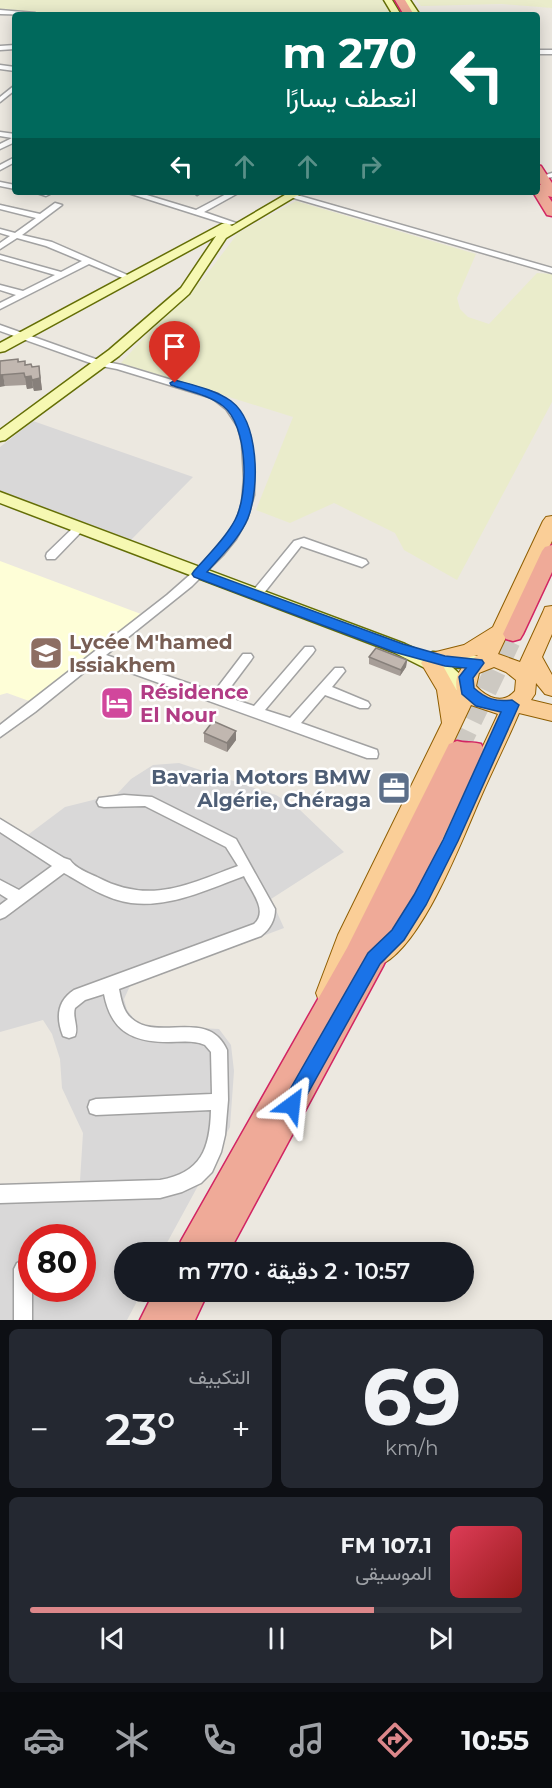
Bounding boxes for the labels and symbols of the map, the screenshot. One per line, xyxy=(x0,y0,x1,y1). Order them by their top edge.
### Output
pin xyxy=(149,321,200,383)
place label: Lycée M'hamed Issiakhem xyxy=(69,630,233,677)
school or university icon: Lycée M'hamed Issiakhem xyxy=(28,635,64,671)
place label: Résidence El Nour xyxy=(140,680,249,727)
hotel icon: Résidence El Nour xyxy=(99,685,135,721)
place label: Bavaria Motors BMW Algérie, Chéraga xyxy=(151,765,371,812)
office icon: Bavaria Motors BMW Algérie, Chéraga xyxy=(376,770,412,806)
position arrow xyxy=(260,1073,324,1137)
speed limit sign: 80 xyxy=(18,1224,96,1302)

